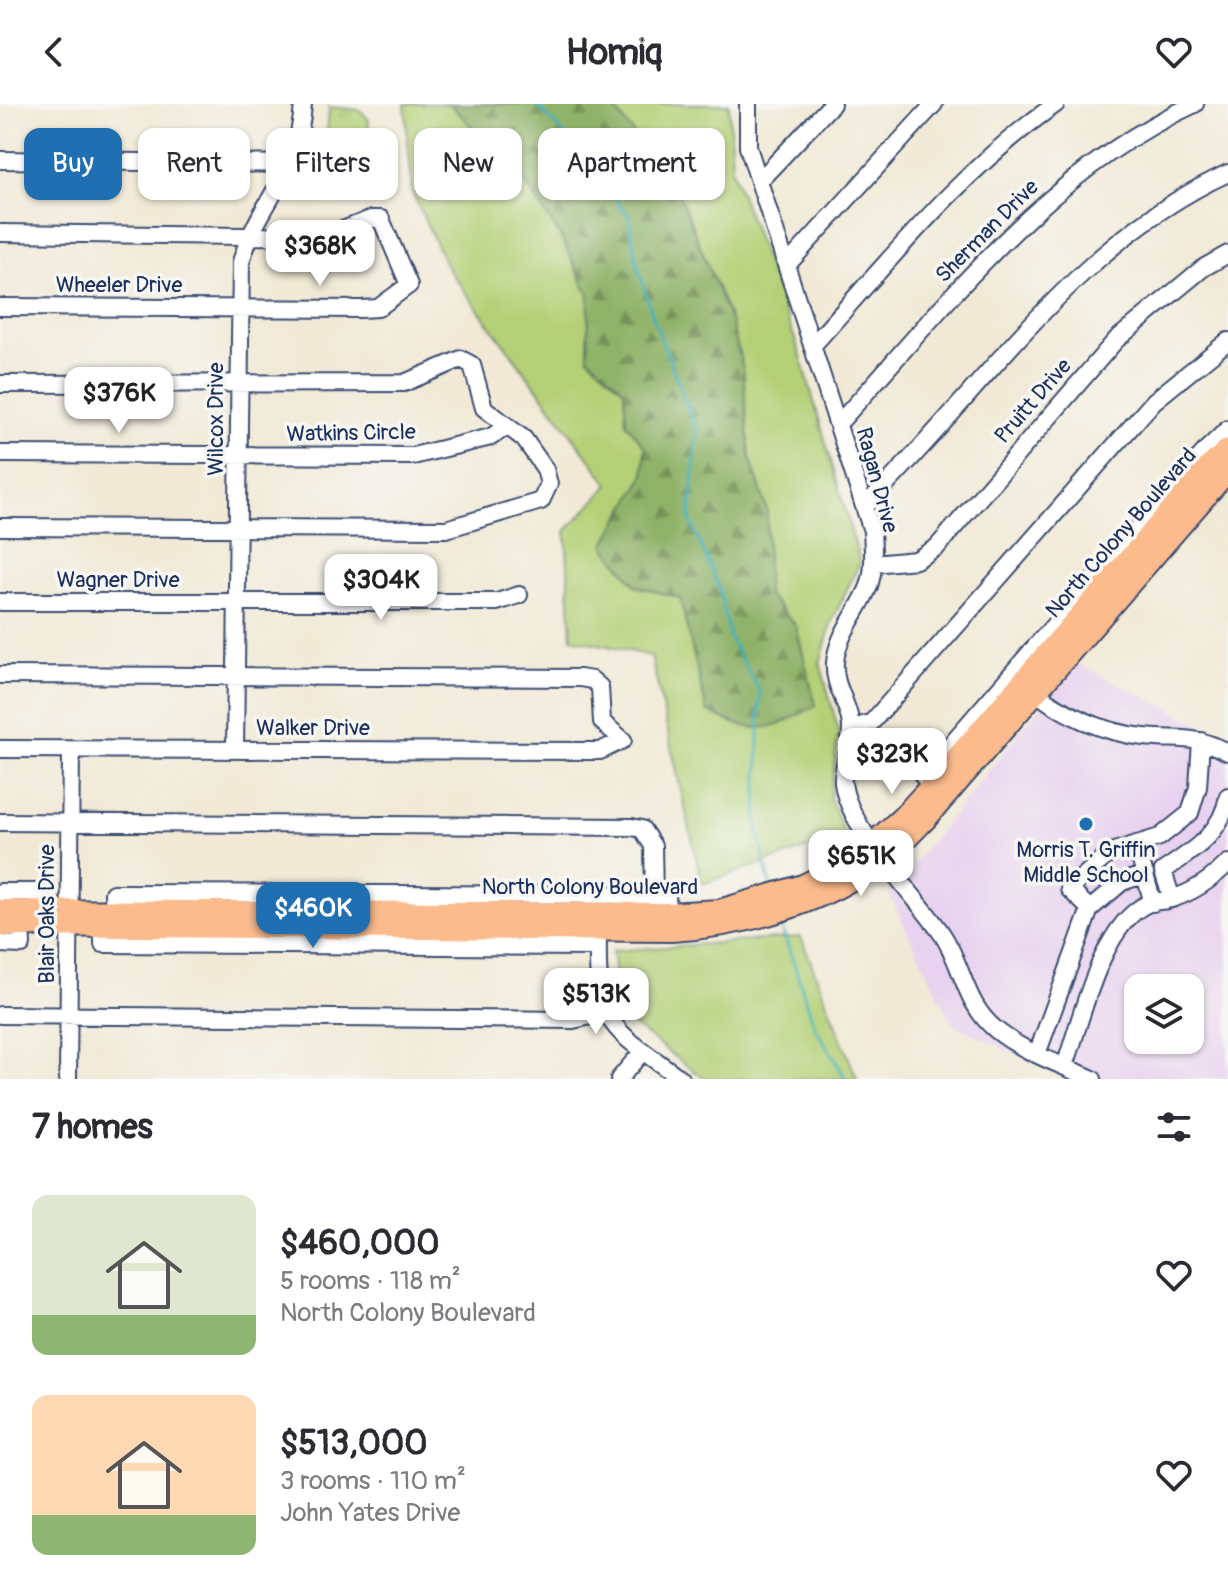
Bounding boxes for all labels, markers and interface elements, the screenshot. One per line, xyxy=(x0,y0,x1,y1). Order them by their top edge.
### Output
icon: back xyxy=(32,30,76,74)
text: Homiq xyxy=(566,30,662,75)
icon: heart xyxy=(1152,30,1196,74)
chip: Buy xyxy=(24,128,122,200)
chip: Rent xyxy=(138,128,250,200)
chip: Filters xyxy=(266,128,398,200)
chip: New xyxy=(414,128,522,200)
chip: Apartment xyxy=(538,128,725,200)
street label: Sherman Drive xyxy=(929,173,1045,289)
pin: $368K xyxy=(264,220,376,288)
text: $368K xyxy=(284,230,356,262)
street label: Wheeler Drive xyxy=(56,271,182,299)
street label: Pruitt Drive xyxy=(988,352,1078,449)
street label: Wilcox Drive xyxy=(202,362,230,476)
pin: $376K xyxy=(63,367,175,435)
text: $376K xyxy=(82,377,156,409)
street label: Watkins Circle xyxy=(286,418,416,448)
street label: Ragan Drive xyxy=(850,424,905,536)
street label: North Colony Boulevard xyxy=(1039,442,1203,624)
pin: $304K xyxy=(325,554,437,622)
text: $304K xyxy=(342,564,420,596)
street label: Wagner Drive xyxy=(57,566,180,594)
street label: Walker Drive xyxy=(256,714,370,742)
pin: $323K xyxy=(836,728,948,796)
text: $323K xyxy=(856,738,928,770)
marker: Morris T. Griffin Middle School xyxy=(1077,815,1095,833)
pin: $651K xyxy=(805,830,917,898)
place label: Morris T. Griffin Middle School xyxy=(1016,836,1156,889)
text: $651K xyxy=(826,840,896,872)
street label: Blair Oaks Drive xyxy=(33,844,61,984)
street label: North Colony Boulevard xyxy=(482,873,698,901)
pin: $460K xyxy=(257,882,369,950)
text: $460K xyxy=(274,892,352,924)
pin: $513K xyxy=(540,968,652,1036)
map controls xyxy=(1124,974,1204,1054)
button: layers xyxy=(1124,974,1204,1054)
text: $513K xyxy=(562,978,630,1010)
icon: filters xyxy=(1152,1105,1196,1149)
text: 7 homes xyxy=(32,1106,153,1149)
text: $460,000 xyxy=(280,1222,439,1265)
icon: home xyxy=(96,1227,192,1323)
icon: heart xyxy=(1152,1253,1196,1297)
text: 5 rooms · 118 m² xyxy=(280,1265,461,1297)
text: North Colony Boulevard xyxy=(280,1297,536,1329)
text: $513,000 xyxy=(280,1422,427,1465)
icon: home xyxy=(96,1427,192,1523)
icon: heart xyxy=(1152,1453,1196,1497)
text: 3 rooms · 110 m² xyxy=(280,1465,466,1497)
text: John Yates Drive xyxy=(280,1497,460,1529)

